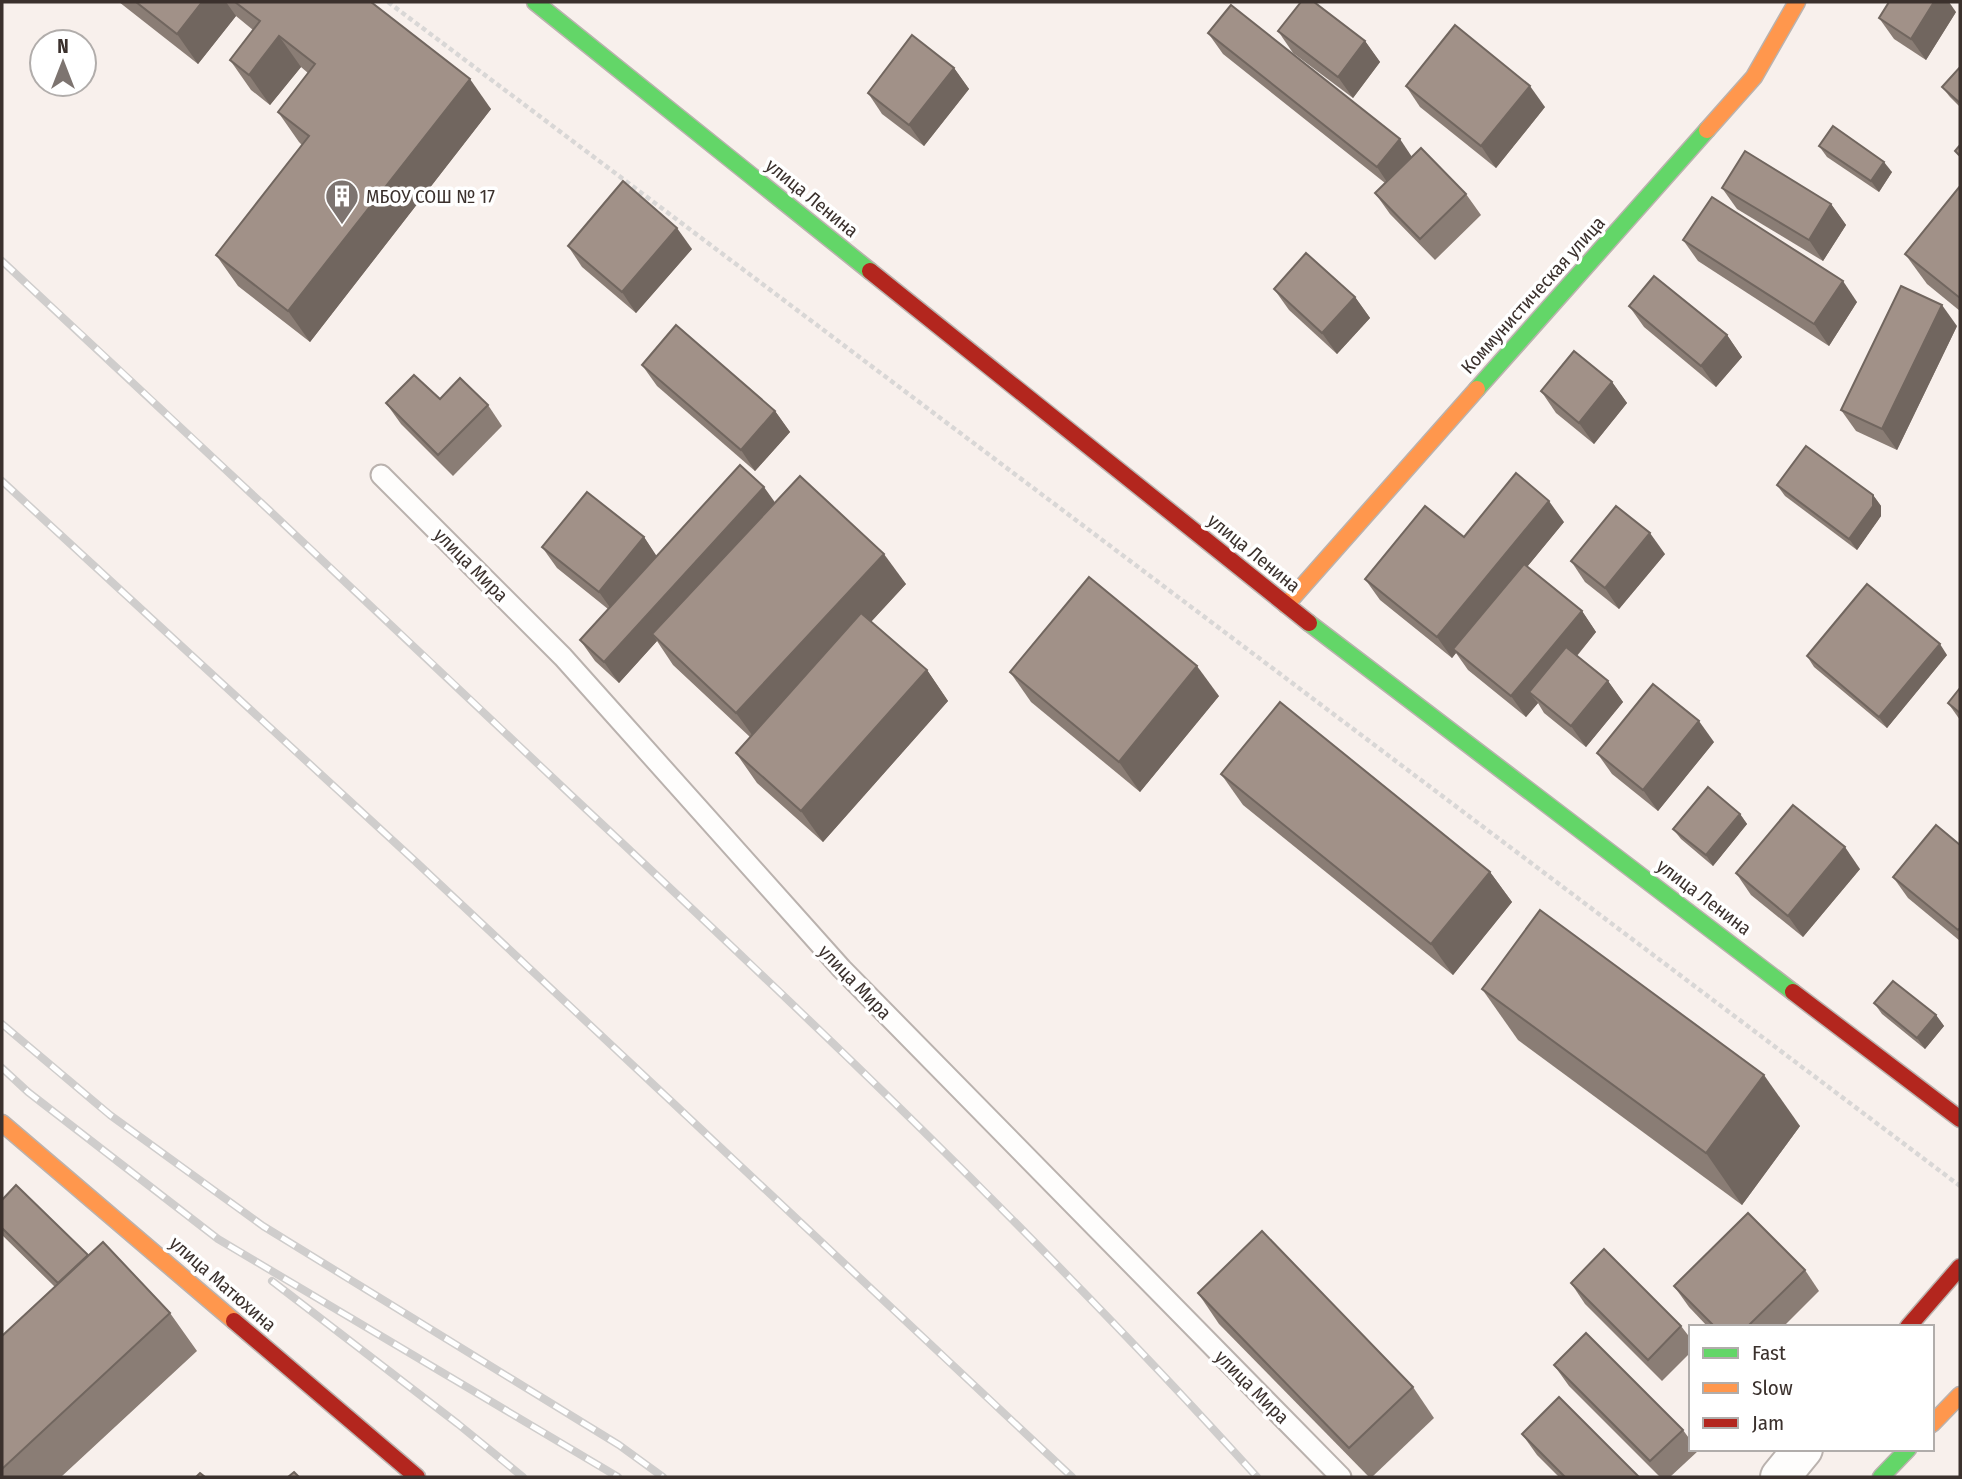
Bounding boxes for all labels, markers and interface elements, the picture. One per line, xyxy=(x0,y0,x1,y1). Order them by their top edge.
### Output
north arrow xyxy=(28,28,98,98)
text: N xyxy=(57,35,69,58)
street label: улица Ленина xyxy=(761,154,863,242)
building icon: МБОУ СОШ № 17 xyxy=(323,177,361,226)
place label: МБОУ СОШ № 17 xyxy=(366,185,495,208)
street label: Коммунистическая улица xyxy=(1456,211,1610,379)
street label: улица Ленина xyxy=(1203,509,1305,597)
street label: улица Мира xyxy=(429,523,513,607)
street label: улица Ленина xyxy=(1652,854,1756,940)
street label: улица Мира xyxy=(814,940,896,1024)
street label: улица Матюхина xyxy=(165,1232,281,1336)
legend xyxy=(1689,1325,1934,1451)
text: Fast xyxy=(1752,1340,1786,1366)
street label: улица Мира xyxy=(1210,1345,1294,1429)
text: Slow xyxy=(1752,1375,1793,1401)
text: Jam xyxy=(1752,1410,1784,1436)

